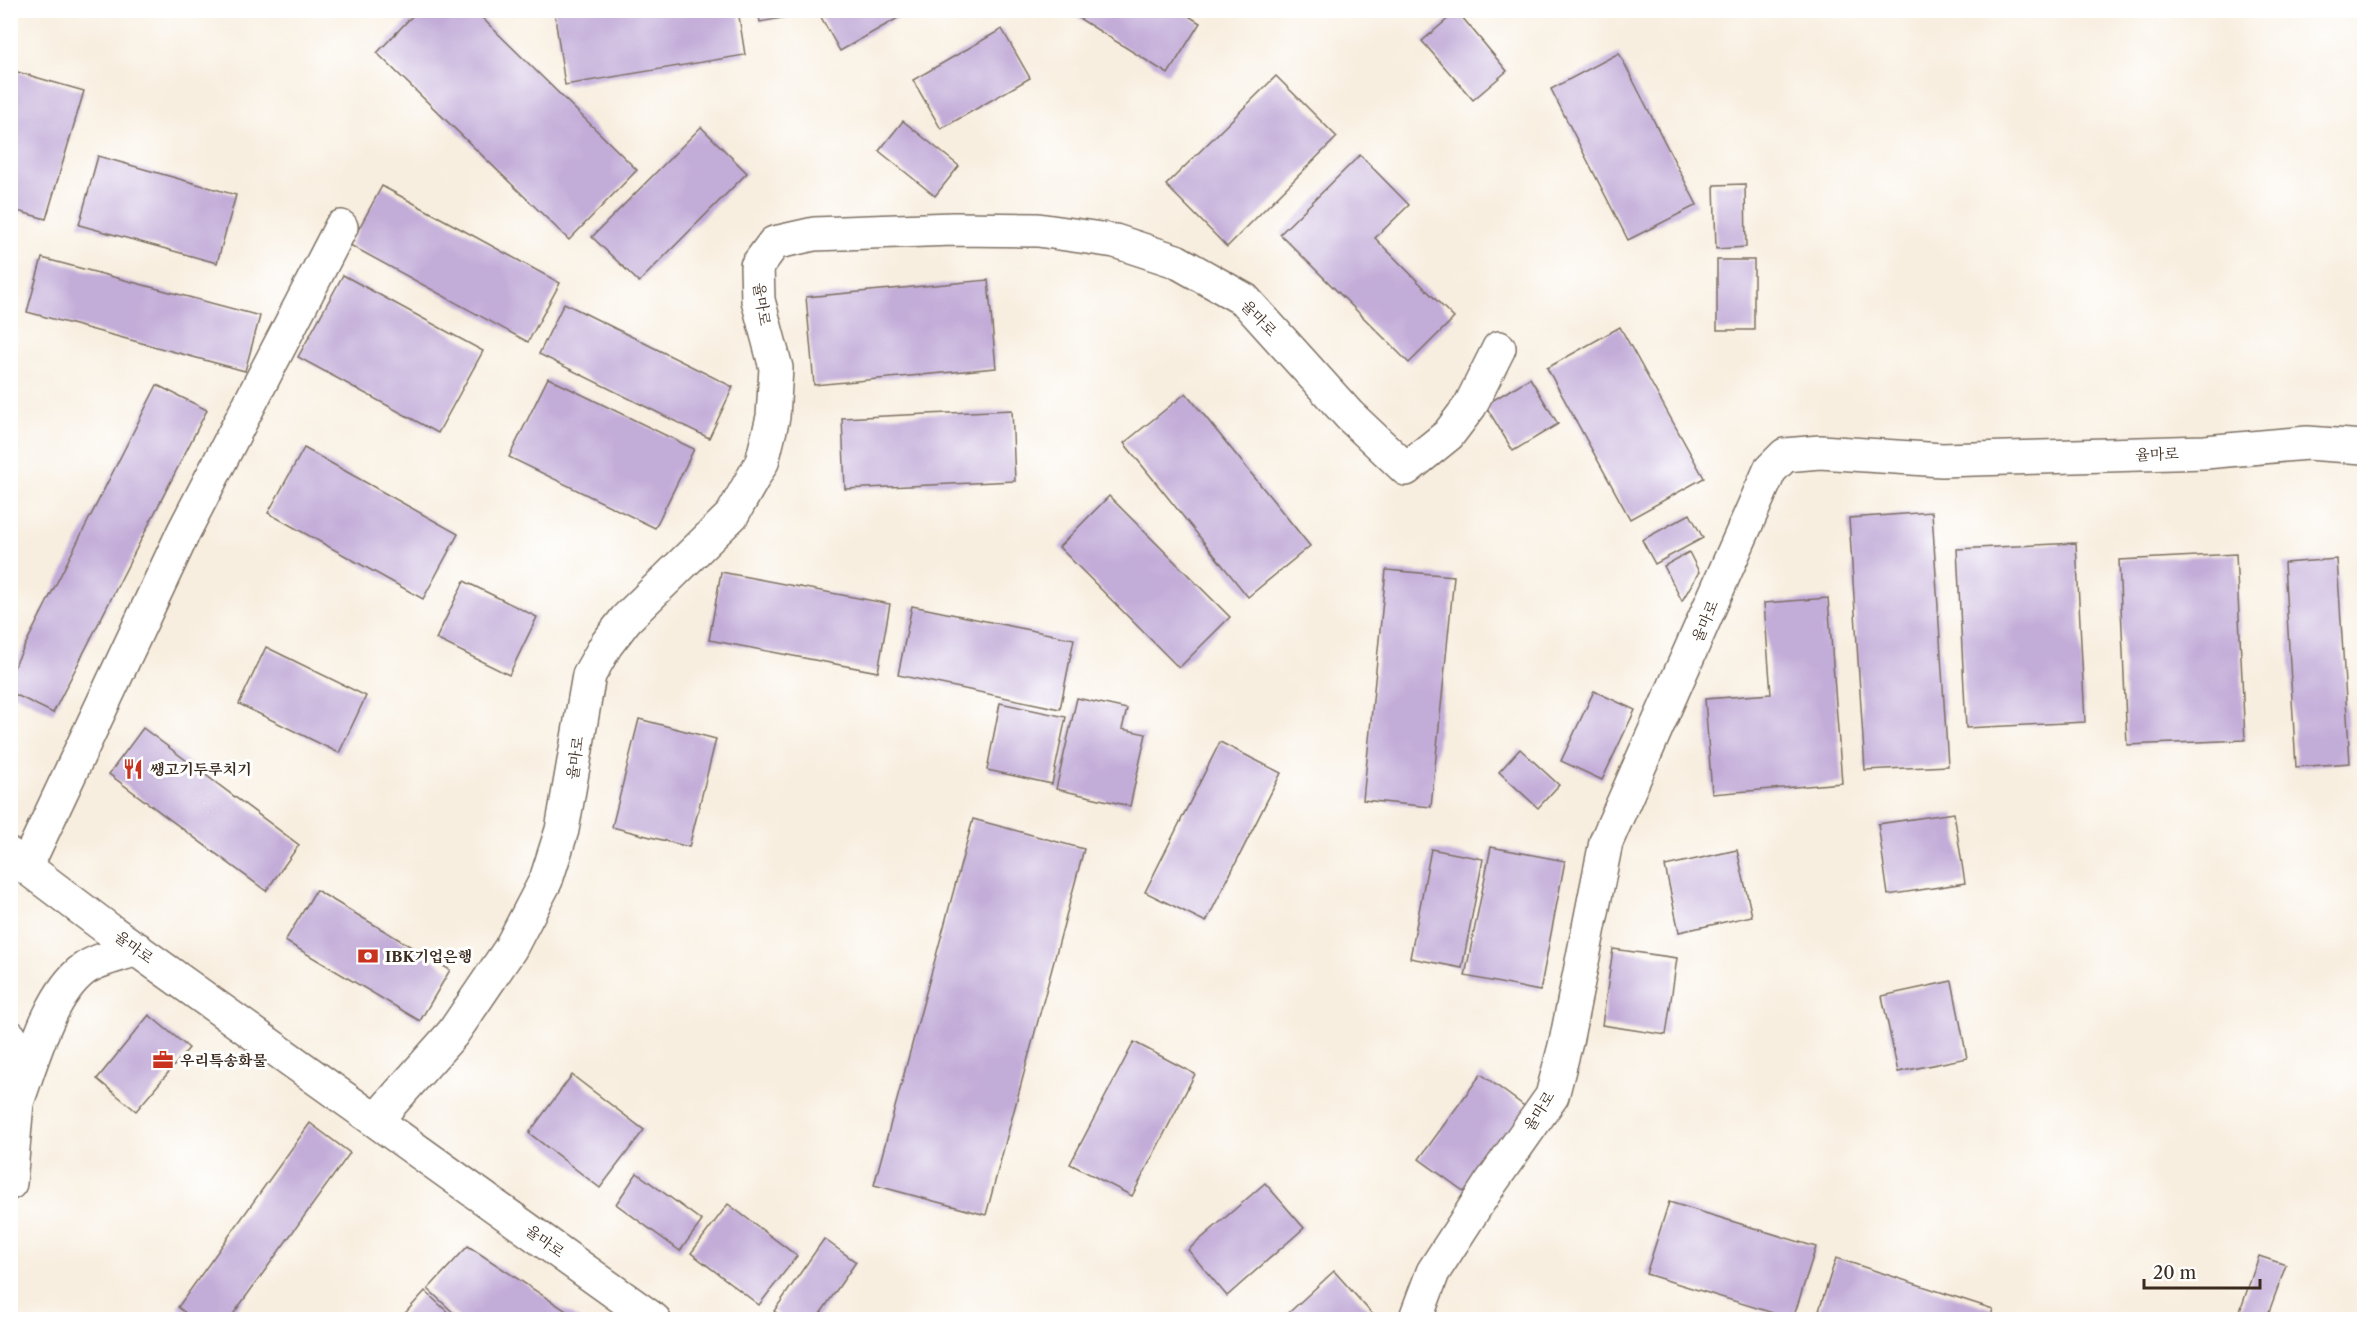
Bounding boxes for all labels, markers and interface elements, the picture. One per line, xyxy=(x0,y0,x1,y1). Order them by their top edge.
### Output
street label: 율마로 xyxy=(749,281,775,327)
street label: 율마로 xyxy=(1237,296,1281,341)
street label: 율마로 xyxy=(2135,444,2180,464)
street label: 율마로 xyxy=(1688,597,1722,645)
street label: 율마로 xyxy=(563,735,588,781)
restaurant icon: 쌩고기두루치기 xyxy=(121,757,145,781)
place label: 쌩고기두루치기 xyxy=(150,760,251,779)
street label: 율마로 xyxy=(111,927,158,968)
bank icon: IBK기업은행 xyxy=(356,944,380,968)
place label: IBK기업은행 xyxy=(385,947,472,966)
office icon: 우리특송화물 xyxy=(151,1048,175,1072)
place label: 우리특송화물 xyxy=(180,1051,267,1070)
street label: 율마로 xyxy=(1519,1087,1559,1134)
street label: 율마로 xyxy=(522,1221,569,1262)
scale bar xyxy=(2144,1252,2260,1290)
text: 20 m xyxy=(2153,1262,2197,1284)

